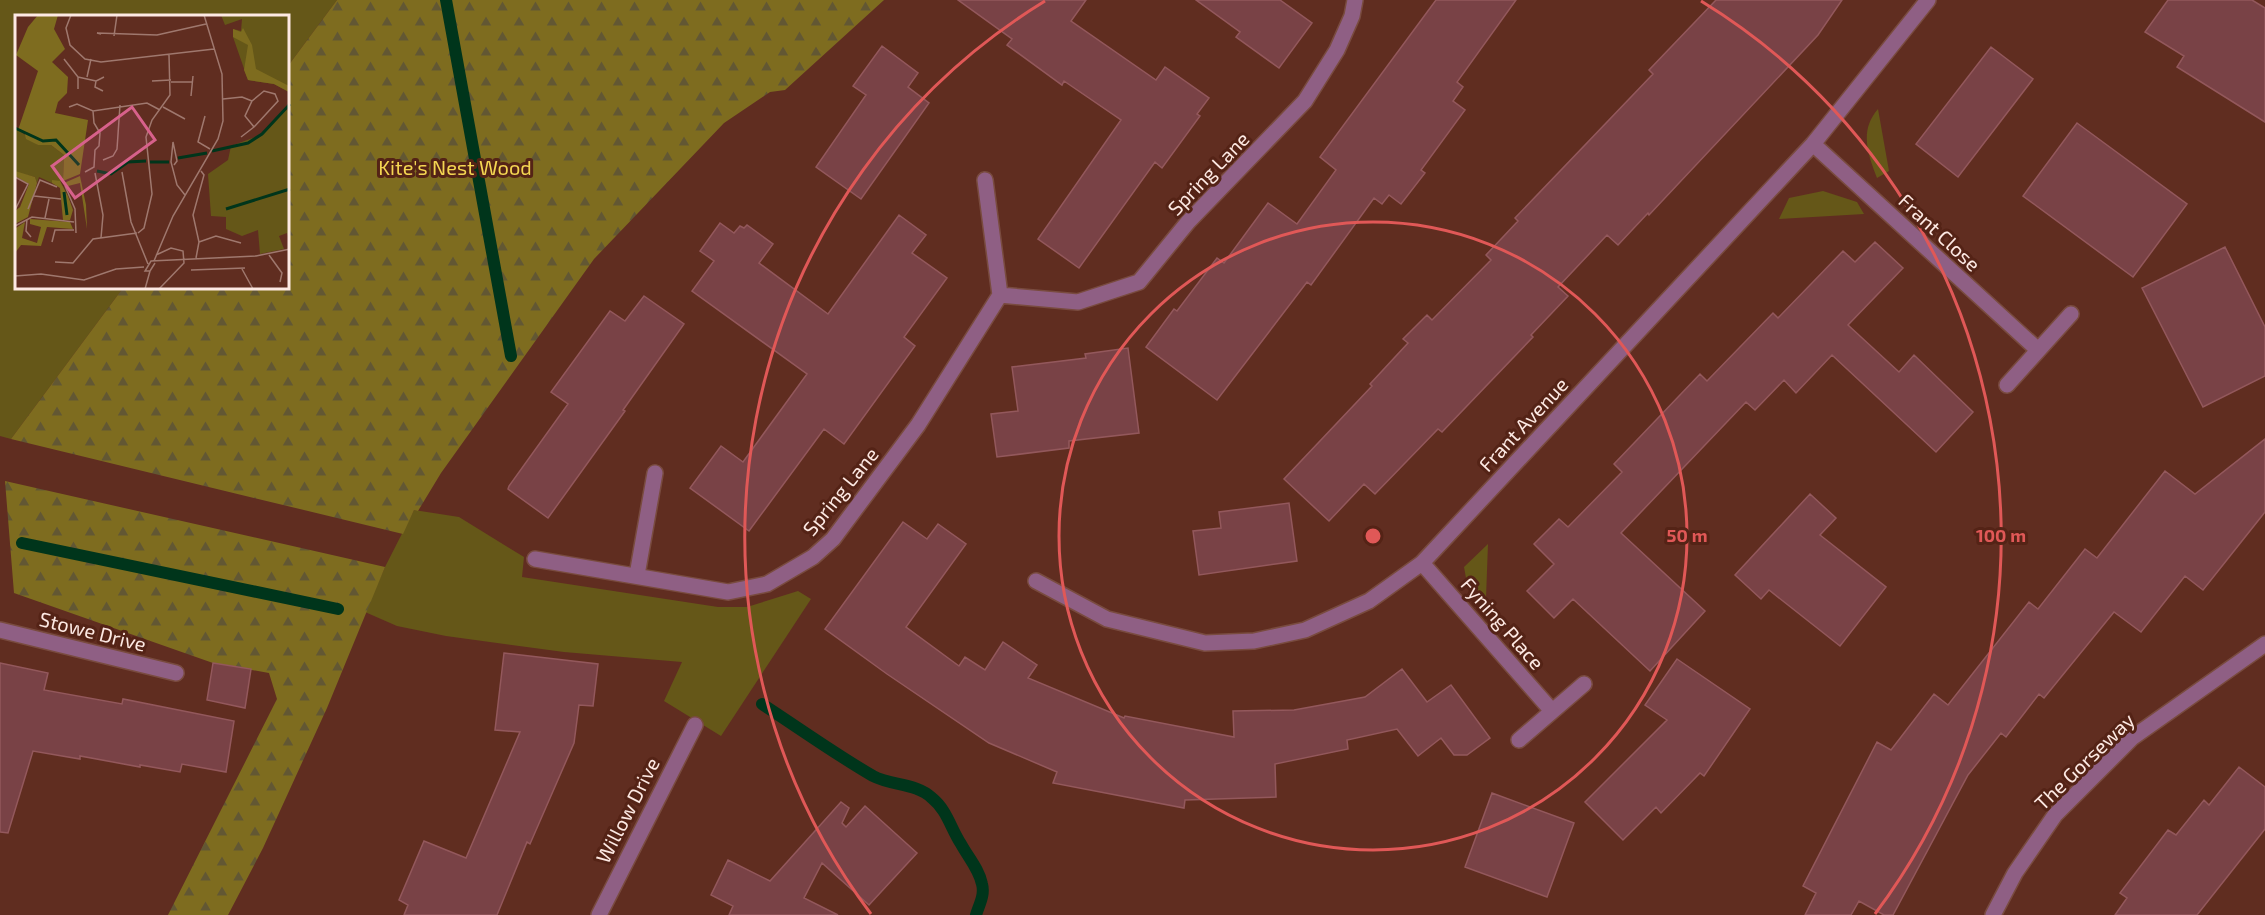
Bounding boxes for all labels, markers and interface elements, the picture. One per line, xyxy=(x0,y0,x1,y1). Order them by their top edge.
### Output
inset map xyxy=(15,15,290,290)
street label: Spring Lane xyxy=(1162,126,1254,220)
park label: Kite's Nest Wood xyxy=(378,155,532,179)
street label: Frant Close xyxy=(1894,188,1986,276)
street label: Frant Avenue xyxy=(1473,372,1573,476)
street label: Spring Lane xyxy=(797,442,883,540)
text: 50 m xyxy=(1666,524,1708,546)
text: 100 m xyxy=(1976,524,2026,546)
centre of rings xyxy=(1363,526,1383,546)
street label: Fyning Place xyxy=(1456,572,1550,674)
street label: Stowe Drive xyxy=(37,606,149,656)
street label: The Gorseway xyxy=(2029,707,2139,815)
street label: Willow Drive xyxy=(590,753,664,867)

